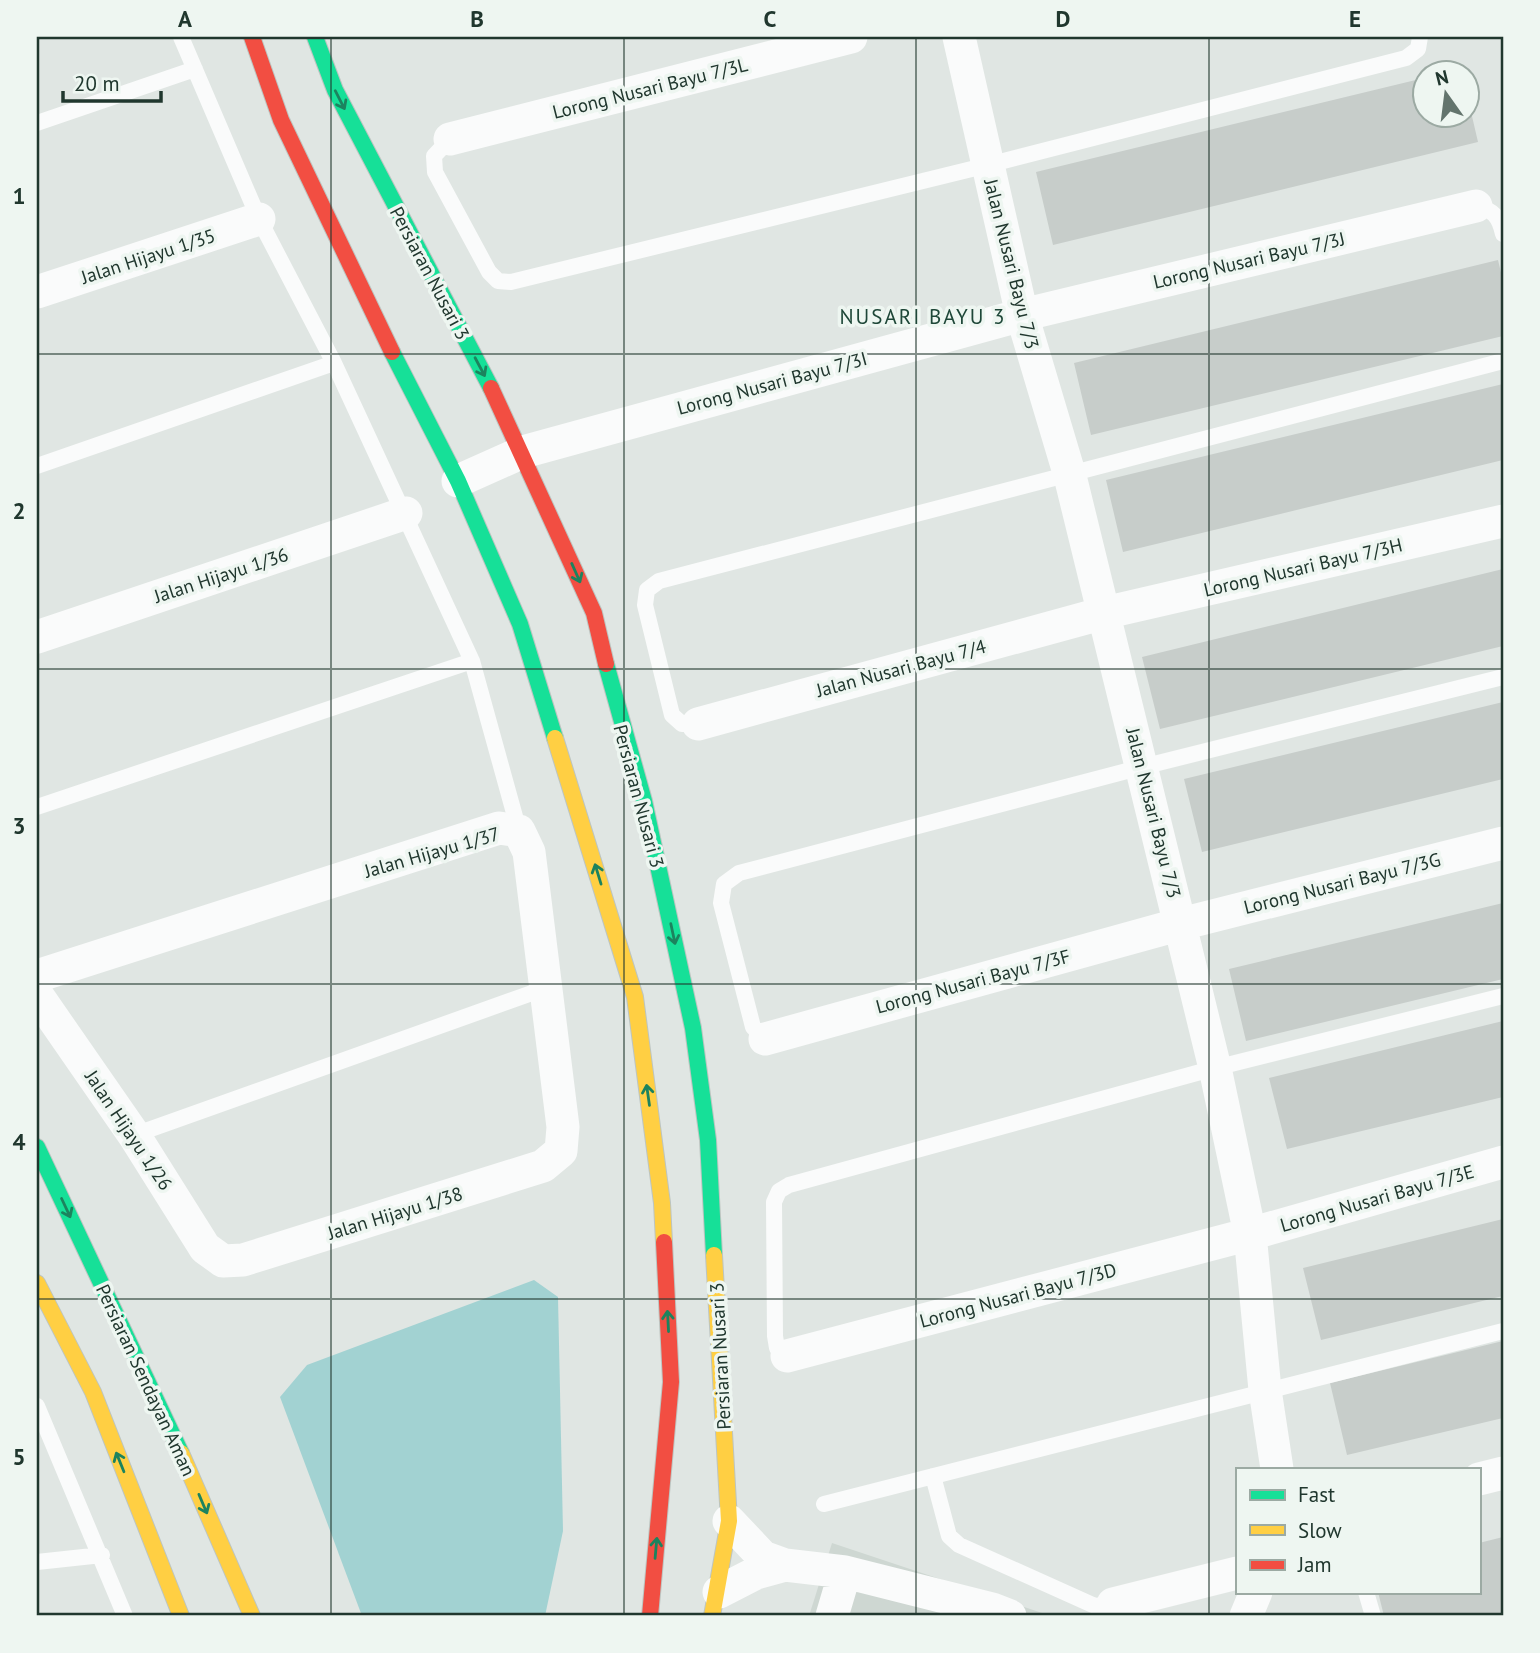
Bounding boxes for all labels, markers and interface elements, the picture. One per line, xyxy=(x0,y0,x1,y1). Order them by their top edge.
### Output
text: A xyxy=(178,4,192,33)
text: B xyxy=(470,4,484,33)
text: C xyxy=(764,4,777,33)
text: D xyxy=(1056,4,1070,33)
text: E xyxy=(1349,4,1361,33)
street label: Lorong Nusari Bayu 7/3L xyxy=(550,52,750,124)
scale bar xyxy=(63,60,161,104)
north arrow xyxy=(1410,60,1480,130)
text: N xyxy=(1433,64,1451,91)
text: 20 m xyxy=(74,70,120,97)
one-way arrow xyxy=(334,89,348,110)
street label: Jalan Nusari Bayu 7/3 xyxy=(979,175,1045,352)
text: 1 xyxy=(12,181,26,210)
street label: Persiaran Nusari 3 xyxy=(385,202,475,344)
street label: Jalan Hijayu 1/35 xyxy=(77,223,218,289)
street label: Lorong Nusari Bayu 7/3J xyxy=(1151,226,1347,294)
district label: NUSARI BAYU 3 xyxy=(839,303,1007,330)
street label: Lorong Nusari Bayu 7/3I xyxy=(674,346,870,420)
one-way arrow xyxy=(473,356,487,377)
text: 2 xyxy=(12,496,26,525)
street label: Lorong Nusari Bayu 7/3H xyxy=(1201,532,1405,602)
street label: Jalan Hijayu 1/36 xyxy=(150,542,291,608)
one-way arrow xyxy=(570,562,583,583)
street label: Jalan Nusari Bayu 7/4 xyxy=(813,634,988,702)
street label: Persiaran Nusari 3 xyxy=(608,722,670,870)
street label: Jalan Nusari Bayu 7/3 xyxy=(1121,724,1187,901)
text: 3 xyxy=(12,811,26,840)
street label: Jalan Hijayu 1/37 xyxy=(361,821,502,883)
street label: Lorong Nusari Bayu 7/3G xyxy=(1241,847,1443,919)
one-way arrow xyxy=(590,863,603,885)
one-way arrow xyxy=(667,922,680,945)
street label: Lorong Nusari Bayu 7/3F xyxy=(873,943,1073,1019)
street label: Jalan Hijayu 1/26 xyxy=(79,1065,178,1195)
one-way arrow xyxy=(641,1084,654,1107)
text: 4 xyxy=(12,1127,26,1156)
street label: Lorong Nusari Bayu 7/3E xyxy=(1277,1159,1477,1237)
street label: Jalan Hijayu 1/38 xyxy=(324,1181,465,1245)
one-way arrow xyxy=(60,1197,73,1218)
street label: Lorong Nusari Bayu 7/3D xyxy=(917,1257,1119,1333)
street label: Persiaran Sendayan Aman xyxy=(91,1280,201,1480)
street label: Persiaran Nusari 3 xyxy=(704,1282,736,1430)
one-way arrow xyxy=(661,1311,674,1333)
text: 5 xyxy=(12,1442,26,1471)
one-way arrow xyxy=(113,1451,126,1473)
legend xyxy=(1236,1468,1480,1594)
text: Fast xyxy=(1298,1481,1335,1508)
one-way arrow xyxy=(197,1492,210,1514)
text: Slow xyxy=(1298,1517,1342,1544)
one-way arrow xyxy=(650,1537,663,1560)
text: Jam xyxy=(1297,1551,1332,1578)

